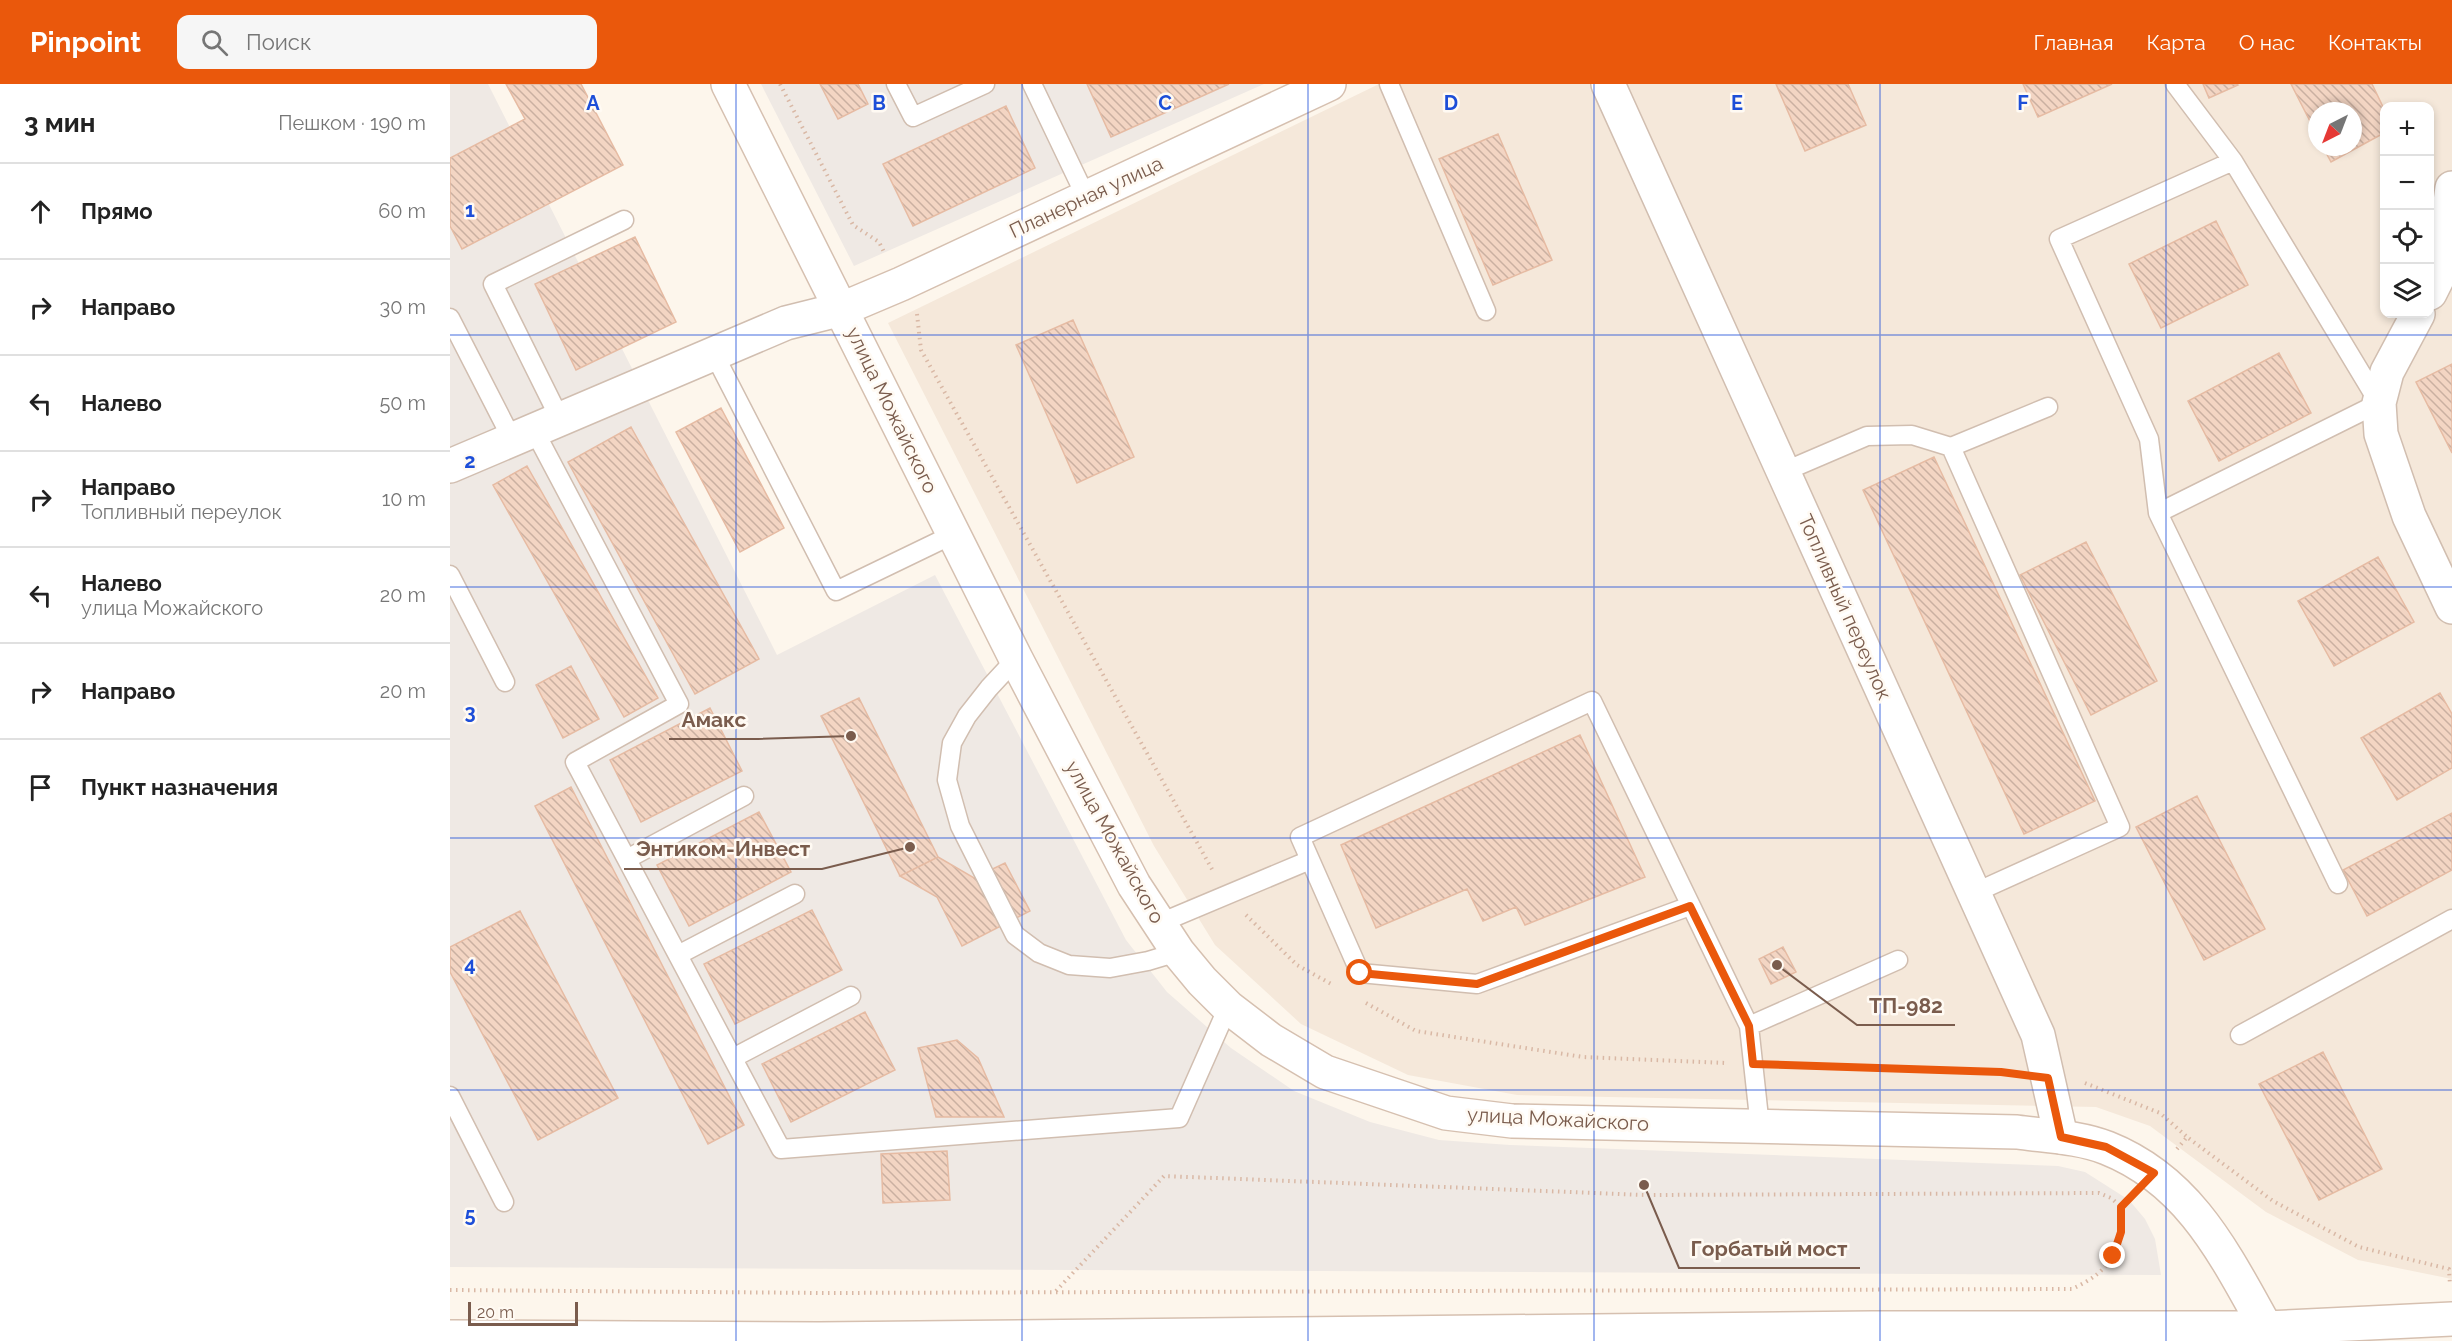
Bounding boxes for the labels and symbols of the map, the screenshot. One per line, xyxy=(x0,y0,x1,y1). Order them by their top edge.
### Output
text: A xyxy=(586,91,600,115)
text: B xyxy=(872,91,886,115)
text: C xyxy=(1158,91,1172,115)
text: D xyxy=(1444,91,1458,115)
text: E xyxy=(1731,91,1743,115)
text: F xyxy=(2017,91,2029,115)
north arrow xyxy=(2308,102,2362,156)
street label: Планерная улица xyxy=(1006,151,1166,243)
text: 1 xyxy=(465,198,475,222)
street label: улица Можайского xyxy=(841,323,943,497)
text: 2 xyxy=(464,449,476,473)
street label: Топливный переулок xyxy=(1793,510,1897,704)
text: 3 xyxy=(464,700,476,724)
callout: Амакс xyxy=(669,700,758,739)
text: Амакс xyxy=(682,707,747,732)
street label: улица Можайского xyxy=(1060,756,1170,928)
callout: Энтиком-Инвест xyxy=(624,830,822,869)
text: Энтиком-Инвест xyxy=(636,836,811,861)
text: 4 xyxy=(464,952,476,976)
route start xyxy=(1346,959,1372,985)
callout: ТП-982 xyxy=(1857,986,1955,1025)
text: ТП-982 xyxy=(1869,993,1943,1018)
street label: улица Можайского xyxy=(1466,1102,1650,1136)
text: 5 xyxy=(464,1203,476,1227)
callout: Горбатый мост xyxy=(1679,1229,1860,1268)
text: Горбатый мост xyxy=(1691,1236,1848,1261)
route end xyxy=(2099,1242,2125,1268)
scale bar xyxy=(468,1299,578,1326)

